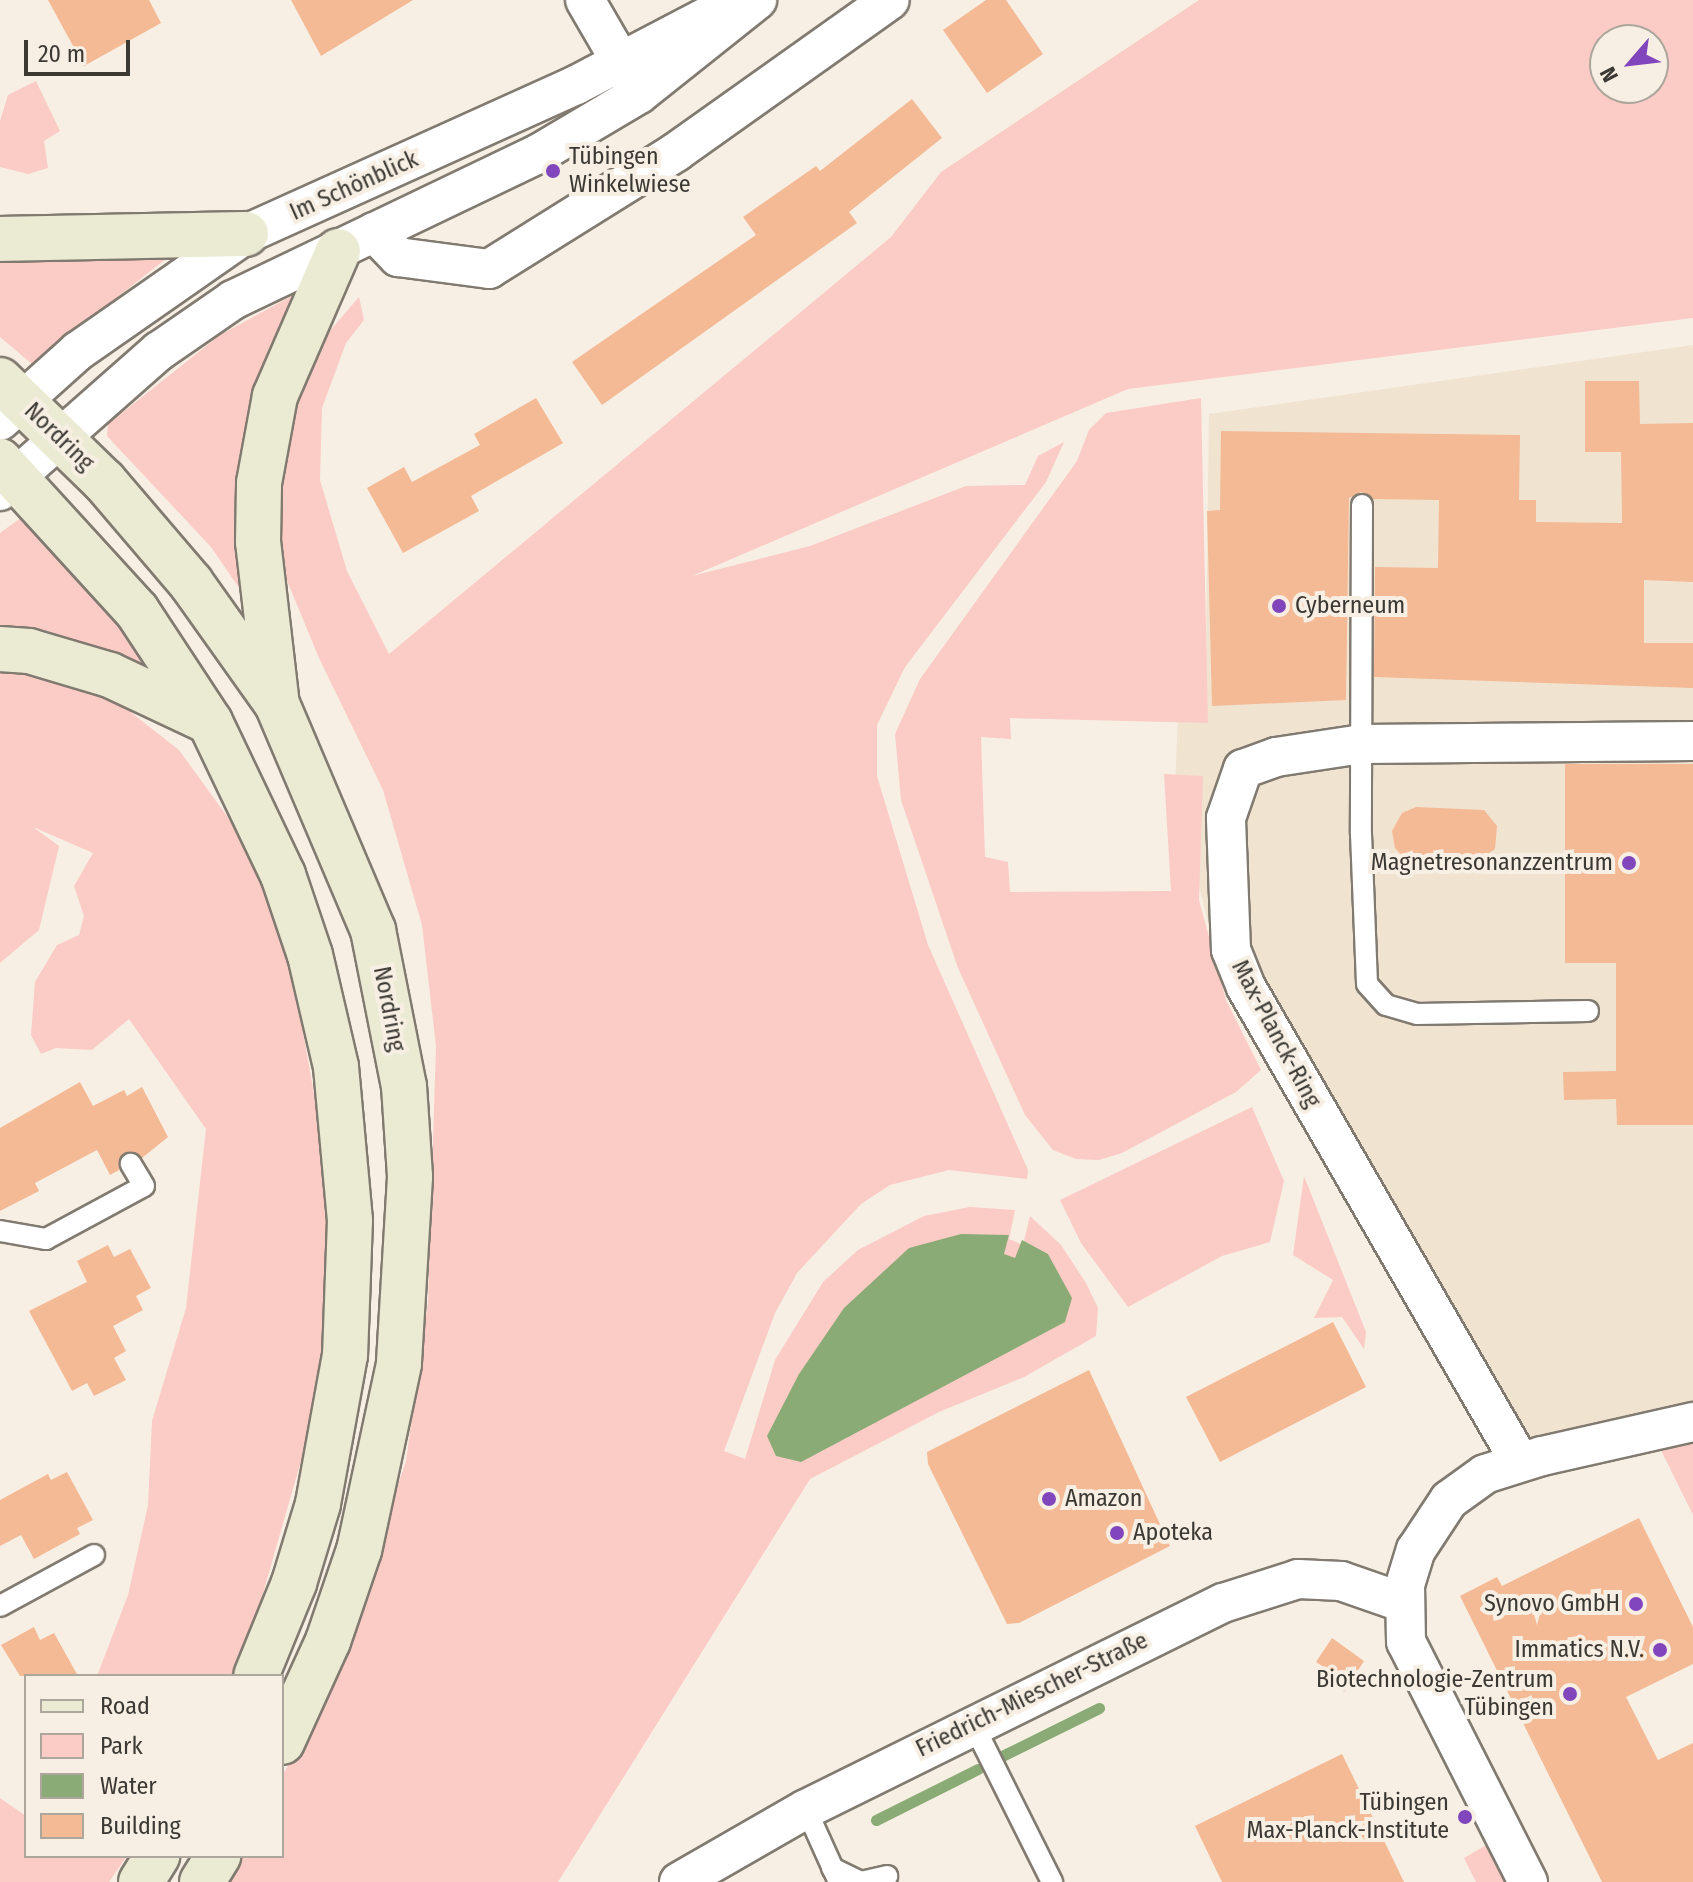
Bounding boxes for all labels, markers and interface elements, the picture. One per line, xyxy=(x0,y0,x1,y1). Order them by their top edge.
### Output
scale bar xyxy=(28,24,134,74)
north arrow xyxy=(1589,24,1669,104)
text: 20 m xyxy=(38,40,85,68)
text: N xyxy=(1594,62,1624,87)
place label: Tübingen Winkelwiese xyxy=(569,143,691,199)
street label: Im Schönblick xyxy=(286,145,422,227)
marker: Tübingen Winkelwiese xyxy=(544,162,562,180)
street label: Nordring xyxy=(18,397,100,477)
place label: Cyberneum xyxy=(1295,592,1405,620)
marker: Cyberneum xyxy=(1270,597,1288,615)
place label: Magnetresonanzzentrum xyxy=(1371,849,1613,877)
marker: Magnetresonanzzentrum xyxy=(1620,854,1638,872)
street label: Max-Planck-Ring xyxy=(1225,955,1327,1113)
street label: Nordring xyxy=(367,964,411,1054)
place label: Amazon xyxy=(1065,1485,1142,1513)
marker: Amazon xyxy=(1040,1490,1058,1508)
place label: Apoteka xyxy=(1133,1519,1213,1547)
marker: Apoteka xyxy=(1108,1524,1126,1542)
place label: Synovo GmbH xyxy=(1484,1590,1620,1618)
marker: Synovo GmbH xyxy=(1627,1595,1645,1613)
street label: Friedrich-Miescher-Straße xyxy=(911,1626,1153,1764)
place label: Immatics N.V. xyxy=(1514,1636,1644,1664)
marker: Immatics N.V. xyxy=(1651,1641,1669,1659)
place label: Biotechnologie-Zentrum Tübingen xyxy=(1316,1666,1554,1722)
legend xyxy=(24,1674,284,1858)
marker: Biotechnologie-Zentrum Tübingen xyxy=(1561,1685,1579,1703)
text: Road xyxy=(100,1692,150,1720)
text: Park xyxy=(100,1732,143,1760)
text: Water xyxy=(100,1772,157,1800)
place label: Tübingen Max-Planck-Institute xyxy=(1246,1789,1449,1845)
marker: Tübingen Max-Planck-Institute xyxy=(1456,1808,1474,1826)
text: Building xyxy=(100,1812,181,1840)

